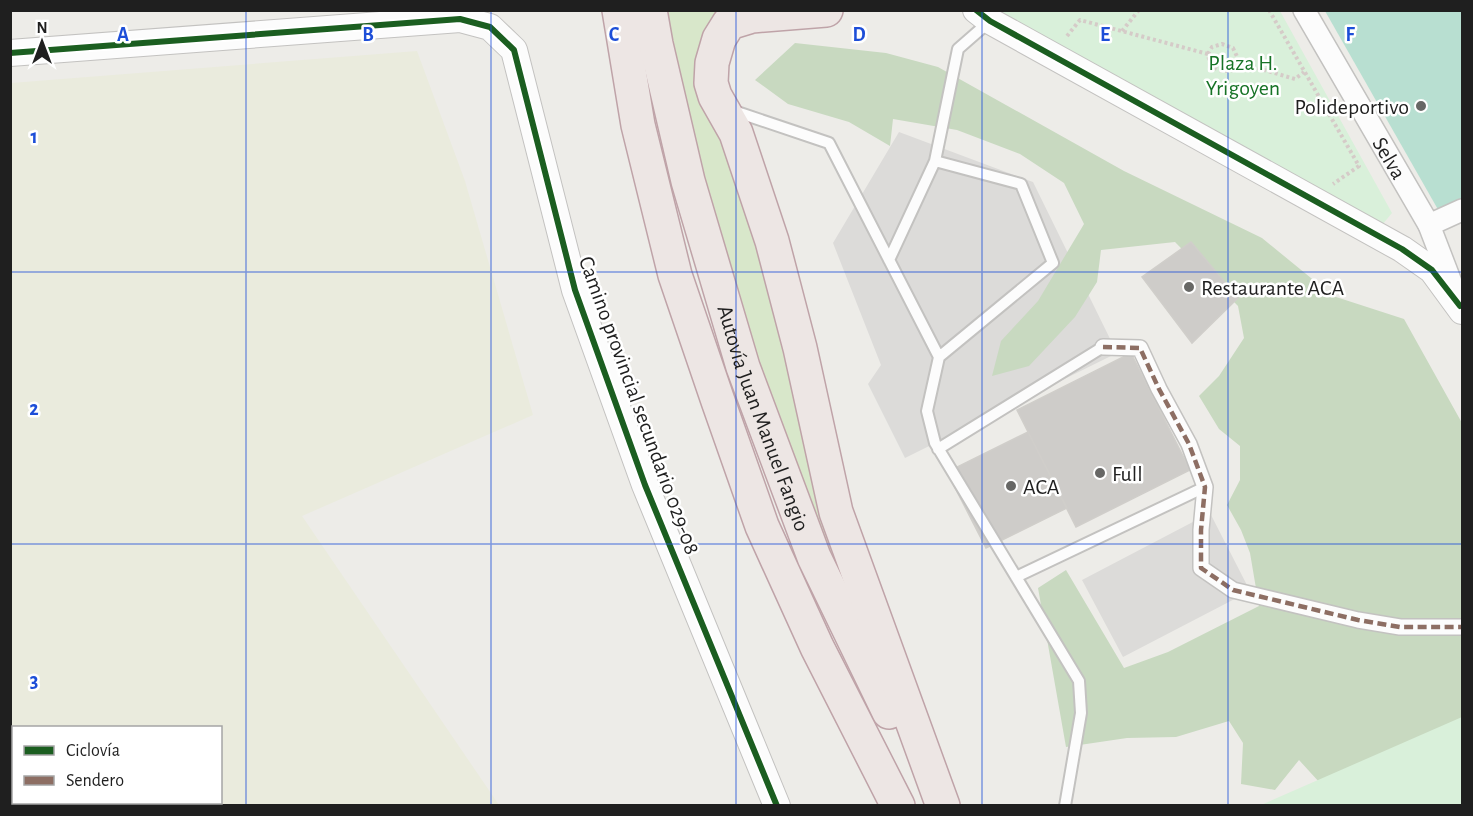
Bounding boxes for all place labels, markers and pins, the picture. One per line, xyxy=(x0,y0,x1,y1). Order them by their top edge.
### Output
place label: Polideportivo xyxy=(1294,96,1409,118)
marker: Polideportivo xyxy=(1414,99,1428,113)
place label: Restaurante ACA xyxy=(1201,277,1344,299)
marker: Restaurante ACA xyxy=(1182,280,1196,294)
place label: Full xyxy=(1112,463,1143,485)
marker: Full xyxy=(1093,466,1107,480)
place label: ACA xyxy=(1023,476,1060,498)
marker: ACA xyxy=(1004,479,1018,493)

